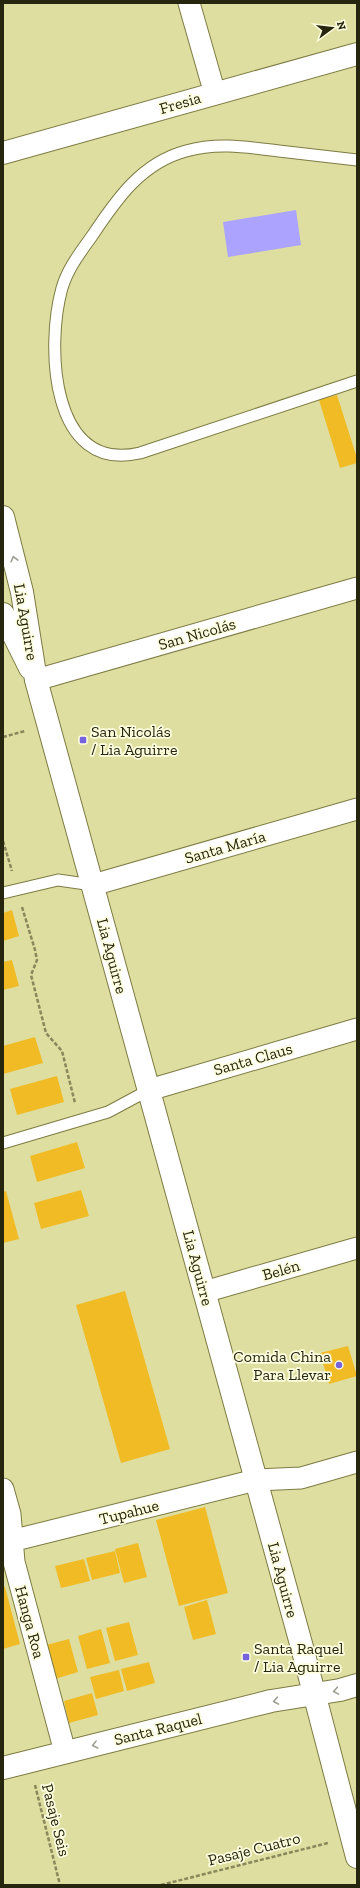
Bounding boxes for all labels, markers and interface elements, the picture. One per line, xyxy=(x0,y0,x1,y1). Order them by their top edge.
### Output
north arrow xyxy=(312,8,352,48)
text: N xyxy=(334,20,349,32)
street label: Fresia xyxy=(157,88,203,118)
one-way arrow xyxy=(10,556,19,563)
street label: Lia Aguirre xyxy=(10,582,42,662)
street label: San Nicolás xyxy=(156,614,238,654)
place label: San Nicolás / Lia Aguirre xyxy=(91,722,177,759)
marker: San Nicolás / Lia Aguirre xyxy=(78,735,88,745)
street label: Santa María xyxy=(182,826,268,868)
street label: Lia Aguirre xyxy=(93,916,131,996)
street label: Santa Claus xyxy=(211,1039,295,1079)
street label: Lia Aguirre xyxy=(179,1228,217,1308)
street label: Belén xyxy=(260,1255,303,1284)
place label: Comida China Para Llevar xyxy=(233,1347,331,1384)
marker: Comida China Para Llevar xyxy=(334,1360,344,1370)
street label: Tupahue xyxy=(97,1495,161,1529)
street label: Lia Aguirre xyxy=(264,1540,302,1620)
street label: Hanga Roa xyxy=(11,1584,49,1661)
place label: Santa Raquel / Lia Aguirre xyxy=(254,1639,344,1676)
marker: Santa Raquel / Lia Aguirre xyxy=(241,1652,251,1662)
one-way arrow xyxy=(333,1686,339,1694)
one-way arrow xyxy=(273,1696,279,1704)
street label: Santa Raquel xyxy=(112,1709,204,1749)
one-way arrow xyxy=(92,1740,99,1749)
street label: Pasaje Seis xyxy=(38,1782,74,1858)
street label: Pasaje Cuatro xyxy=(206,1828,302,1870)

